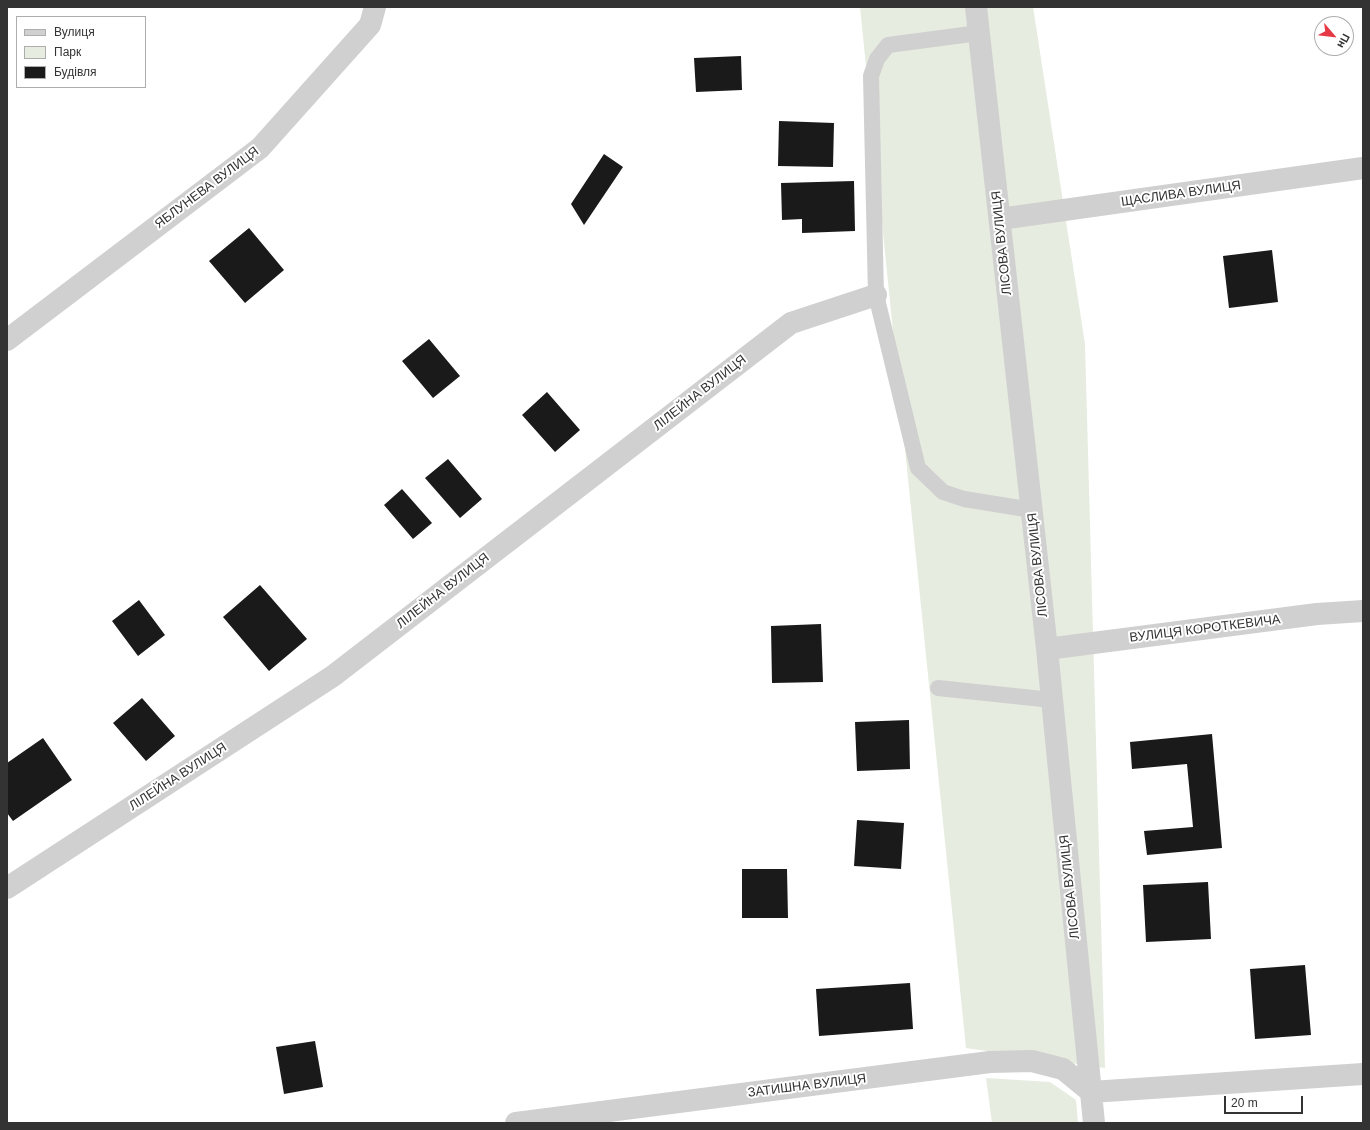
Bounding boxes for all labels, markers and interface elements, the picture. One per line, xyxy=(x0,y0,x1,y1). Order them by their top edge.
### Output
legend xyxy=(16,16,146,88)
north arrow xyxy=(1314,16,1354,56)
text: Вулиця xyxy=(54,25,95,39)
text: Пн xyxy=(1335,32,1352,50)
text: Парк xyxy=(54,45,81,59)
text: Будівля xyxy=(54,65,96,79)
street label: ЯБЛУНЕВА ВУЛИЦЯ xyxy=(152,144,262,232)
street label: ЩАСЛИВА ВУЛИЦЯ xyxy=(1120,178,1242,210)
street label: ЛІСОВА ВУЛИЦЯ xyxy=(989,190,1015,296)
street label: ЛІЛЕЙНА ВУЛИЦЯ xyxy=(651,352,749,434)
street label: ЛІСОВА ВУЛИЦЯ xyxy=(1025,512,1051,618)
street label: ЛІЛЕЙНА ВУЛИЦЯ xyxy=(394,550,492,632)
street label: ВУЛИЦЯ КОРОТКЕВИЧА xyxy=(1129,612,1281,646)
street label: ЛІЛЕЙНА ВУЛИЦЯ xyxy=(126,740,230,814)
street label: ЛІСОВА ВУЛИЦЯ xyxy=(1057,834,1083,940)
street label: ЗАТИШНА ВУЛИЦЯ xyxy=(747,1071,867,1101)
scale bar xyxy=(1226,1088,1305,1114)
text: 20 m xyxy=(1231,1096,1258,1110)

